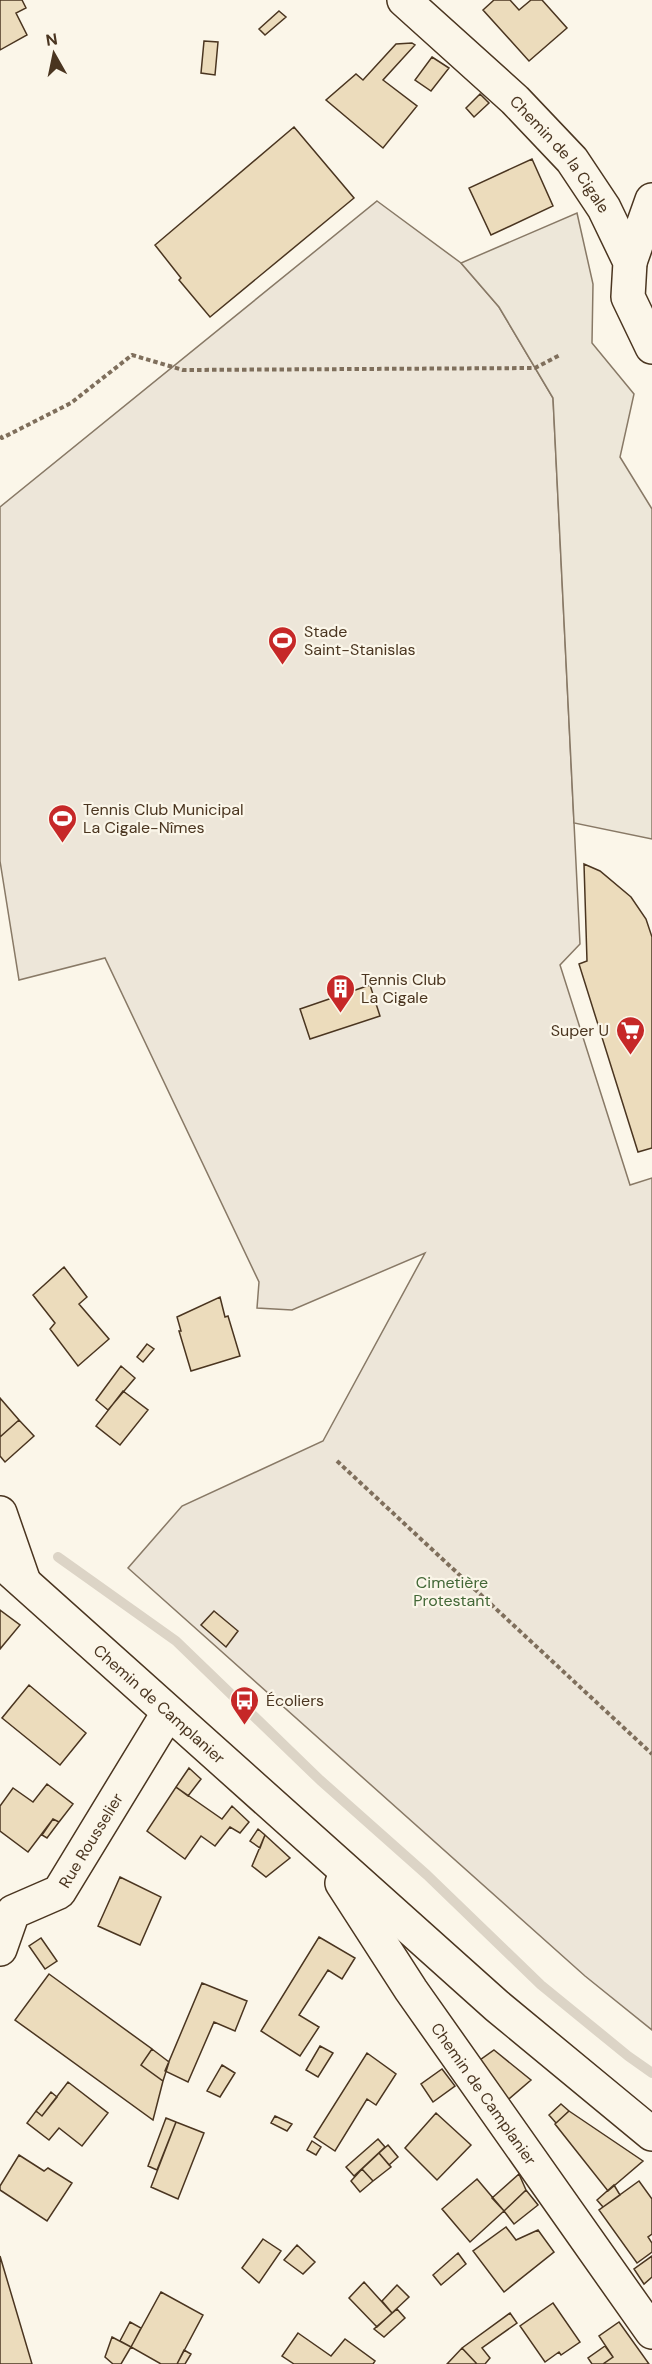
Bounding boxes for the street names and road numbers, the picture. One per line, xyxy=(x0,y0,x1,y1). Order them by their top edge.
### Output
street label: Chemin de la Cigale xyxy=(505,91,614,217)
street label: Chemin de Camplanier xyxy=(89,1640,229,1769)
street label: Rue Rousselier xyxy=(54,1789,128,1892)
street label: Chemin de Camplanier xyxy=(426,2018,541,2169)

